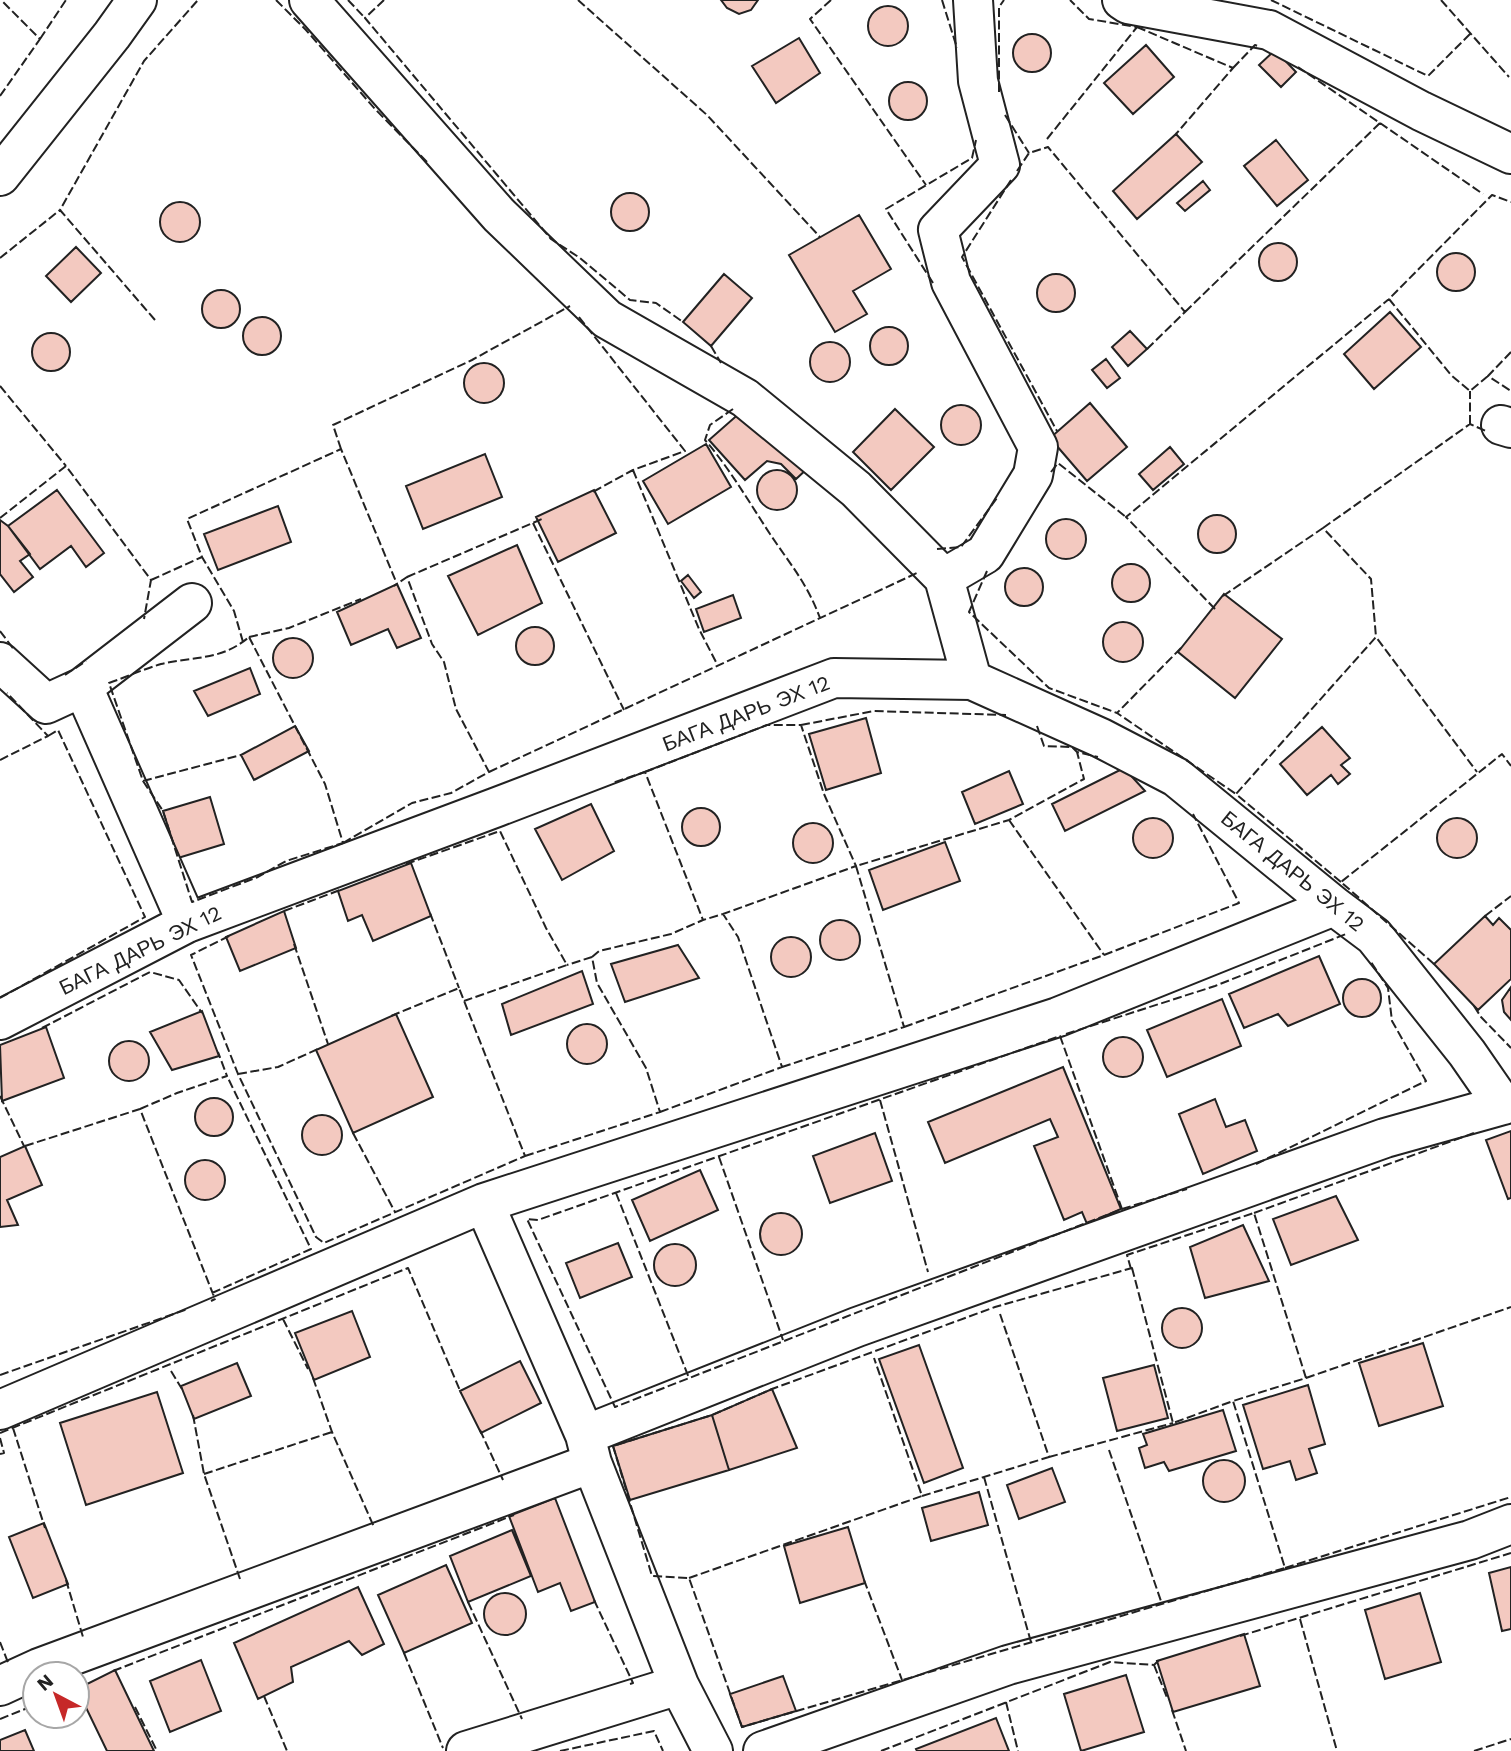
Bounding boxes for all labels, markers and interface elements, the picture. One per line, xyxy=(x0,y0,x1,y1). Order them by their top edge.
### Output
street label: БАГА ДАРЬ ЭХ 12 xyxy=(659,670,833,756)
street label: БАГА ДАРЬ ЭХ 12 xyxy=(1216,806,1370,936)
street label: БАГА ДАРЬ ЭХ 12 xyxy=(55,900,225,1000)
north arrow xyxy=(21,1660,91,1730)
text: N xyxy=(32,1669,58,1696)

